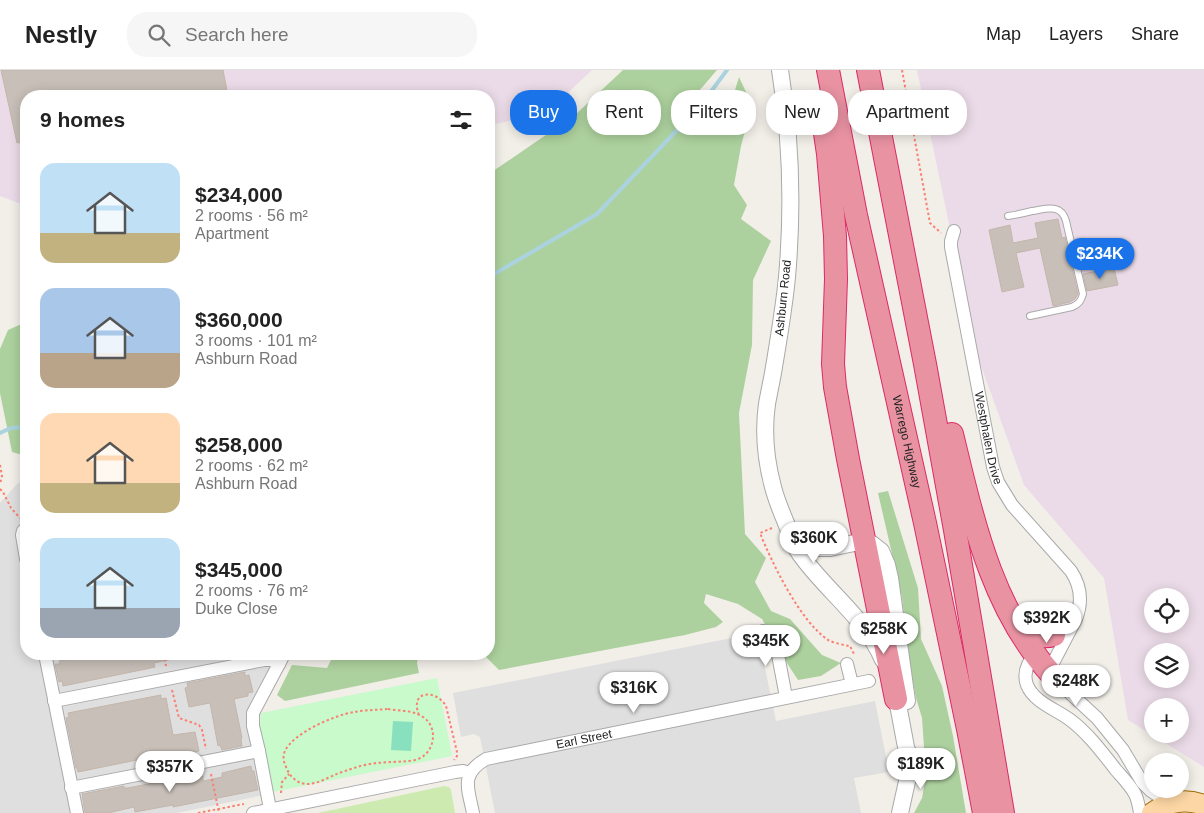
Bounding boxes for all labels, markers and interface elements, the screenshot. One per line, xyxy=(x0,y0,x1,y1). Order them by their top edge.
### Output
search box xyxy=(127,12,477,57)
text: Nestly xyxy=(25,21,97,48)
icon: search xyxy=(145,21,173,49)
text: Search here xyxy=(185,24,289,45)
text: Map xyxy=(986,24,1021,44)
text: Layers xyxy=(1049,24,1103,44)
text: Share xyxy=(1131,24,1179,44)
chip: Buy xyxy=(510,90,577,135)
chip: Rent xyxy=(587,90,661,135)
chip: Filters xyxy=(671,90,756,135)
chip: New xyxy=(766,90,838,135)
chip: Apartment xyxy=(848,90,967,135)
icon: filters xyxy=(447,106,475,134)
text: 9 homes xyxy=(40,108,125,131)
icon: home xyxy=(80,183,140,243)
text: $234,000 xyxy=(195,183,283,206)
text: 2 rooms · 56 m² xyxy=(195,207,308,224)
text: Apartment xyxy=(195,225,269,242)
pin: $234K xyxy=(1065,238,1135,280)
text: $234K xyxy=(1076,245,1124,262)
street label: Ashburn Road xyxy=(772,259,794,337)
icon: home xyxy=(80,308,140,368)
text: $360,000 xyxy=(195,308,283,331)
text: 3 rooms · 101 m² xyxy=(195,332,317,349)
text: Ashburn Road xyxy=(195,350,297,367)
street label: Westphalen Drive xyxy=(972,390,1005,486)
street label: Warrego Highway xyxy=(890,394,924,490)
icon: home xyxy=(80,433,140,493)
text: $258,000 xyxy=(195,433,283,456)
text: 2 rooms · 62 m² xyxy=(195,457,308,474)
text: Ashburn Road xyxy=(195,475,297,492)
pin: $360K xyxy=(779,522,849,564)
text: $360K xyxy=(790,529,838,546)
icon: home xyxy=(80,558,140,618)
text: $345,000 xyxy=(195,558,283,581)
text: 2 rooms · 76 m² xyxy=(195,582,308,599)
map controls xyxy=(1144,588,1189,798)
button: locate xyxy=(1144,588,1189,633)
text: Duke Close xyxy=(195,600,278,617)
pin: $392K xyxy=(1012,602,1082,644)
text: $392K xyxy=(1023,609,1071,626)
pin: $258K xyxy=(849,612,919,655)
text: $258K xyxy=(860,620,908,637)
pin: $345K xyxy=(731,624,801,667)
text: $345K xyxy=(742,632,790,649)
button: layers xyxy=(1144,643,1189,688)
pin: $248K xyxy=(1041,664,1111,707)
pin: $316K xyxy=(599,672,669,714)
text: $248K xyxy=(1052,672,1100,689)
text: $316K xyxy=(610,679,658,696)
button: + xyxy=(1144,698,1189,743)
street label: Earl Street xyxy=(555,726,614,752)
pin: $189K xyxy=(886,748,956,790)
pin: $357K xyxy=(135,750,205,793)
button: − xyxy=(1144,753,1189,798)
text: $189K xyxy=(897,755,945,772)
text: $357K xyxy=(146,758,194,775)

